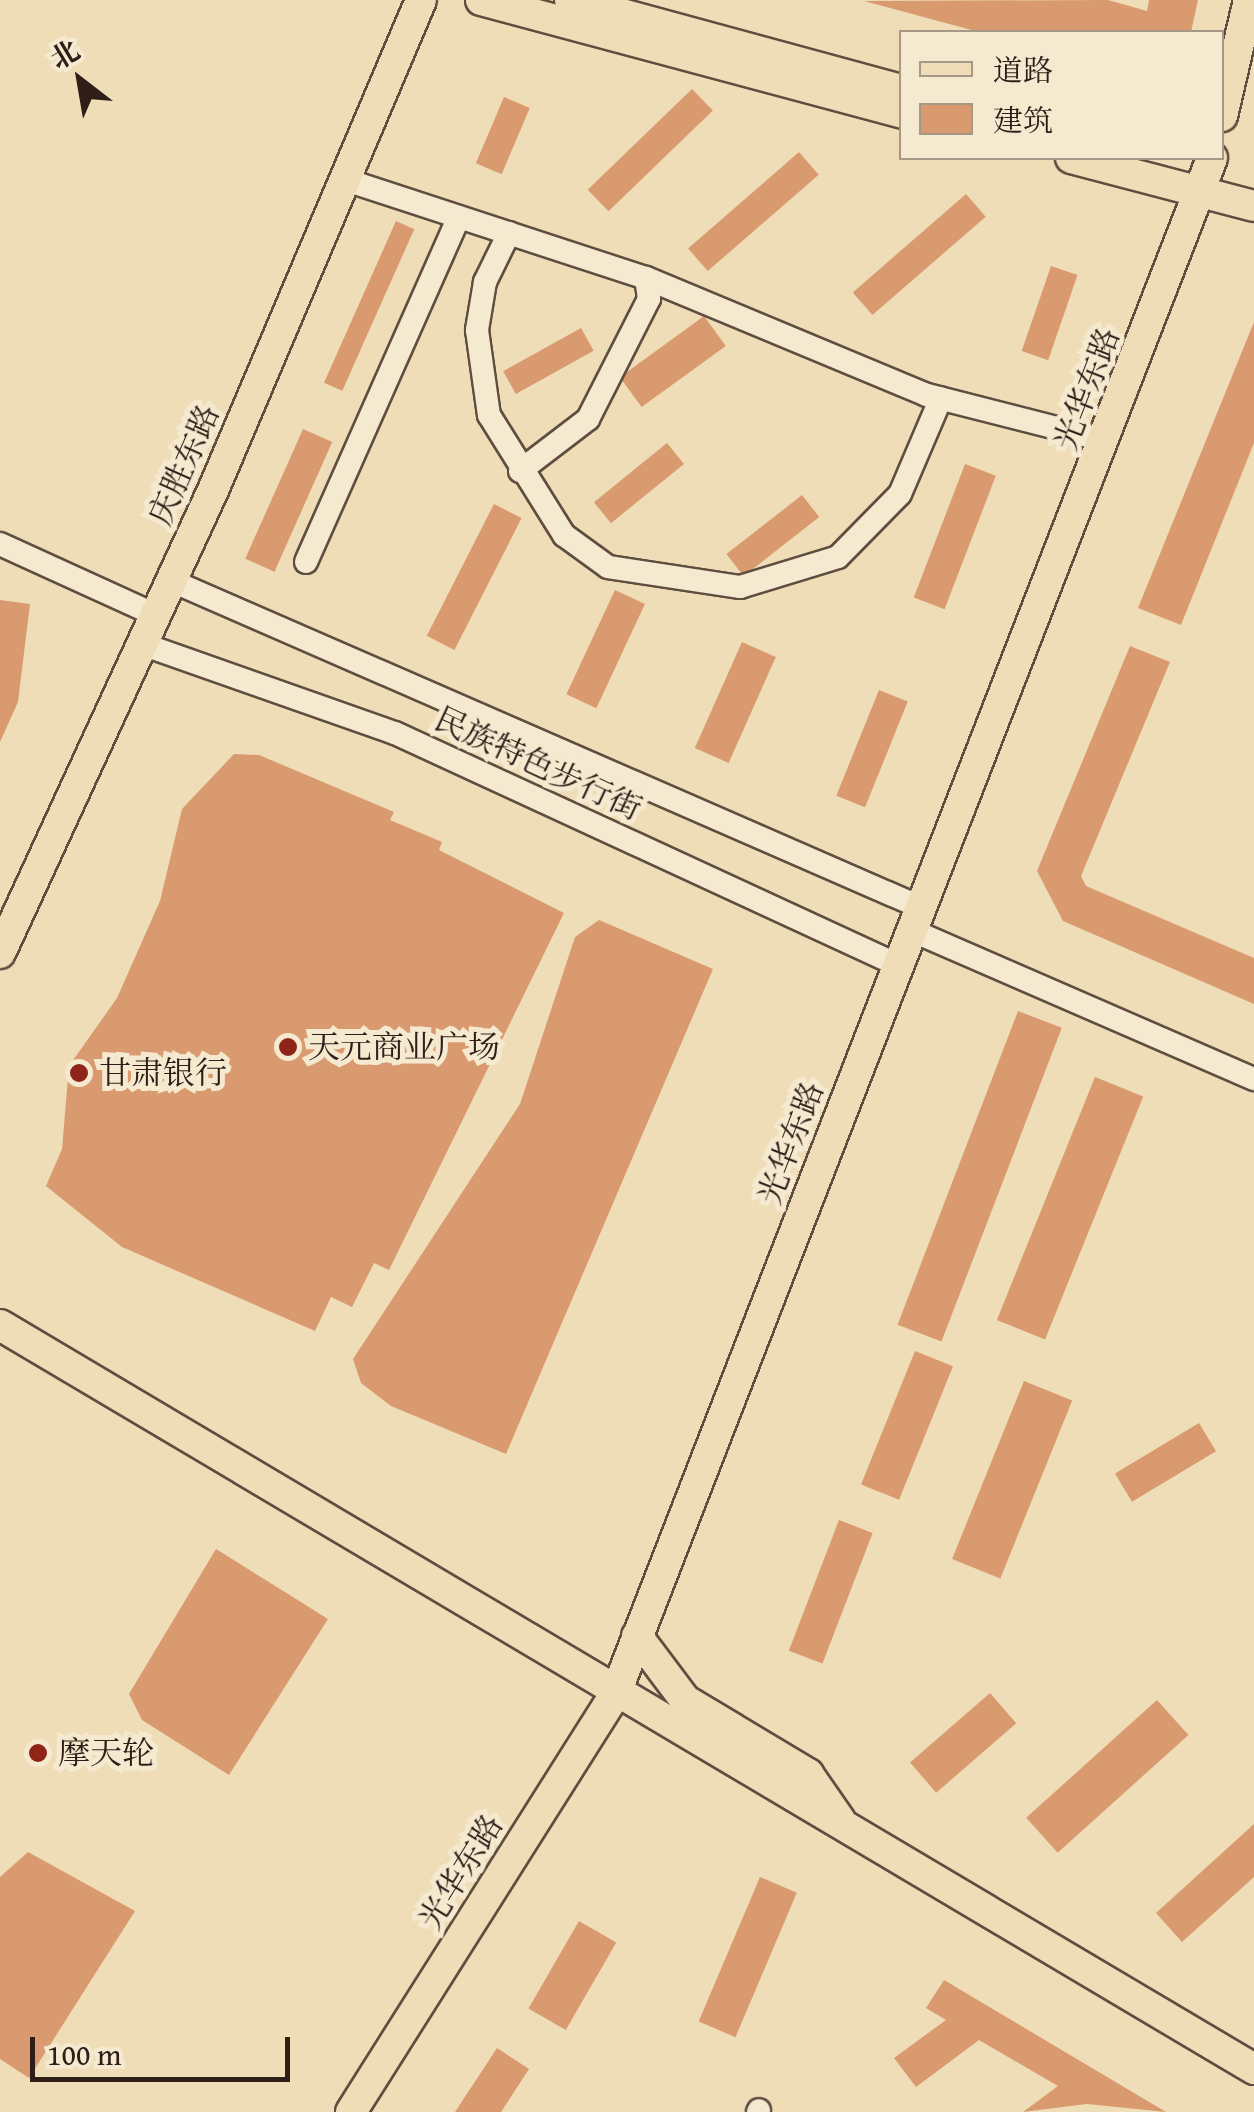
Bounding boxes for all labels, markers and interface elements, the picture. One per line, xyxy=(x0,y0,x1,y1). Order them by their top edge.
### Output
text: 北 xyxy=(42,29,87,79)
north arrow xyxy=(30,30,130,130)
legend xyxy=(899,30,1224,160)
text: 道路 xyxy=(993,48,1053,92)
text: 建筑 xyxy=(993,98,1053,142)
street label: 光华东路 xyxy=(1046,322,1128,456)
street label: 庆胜东路 xyxy=(140,399,228,531)
street label: 民族特色步行街 xyxy=(428,699,648,829)
place label: 天元商业广场 xyxy=(308,1028,500,1066)
marker: 天元商业广场 xyxy=(277,1036,299,1058)
place label: 甘肃银行 xyxy=(99,1054,227,1092)
marker: 甘肃银行 xyxy=(68,1062,90,1084)
street label: 光华东路 xyxy=(750,1076,832,1210)
place label: 摩天轮 xyxy=(58,1734,154,1772)
marker: 摩天轮 xyxy=(27,1742,49,1764)
street label: 光华东路 xyxy=(411,1808,511,1936)
scale bar xyxy=(35,2017,295,2079)
text: 100 m xyxy=(47,2032,121,2076)

